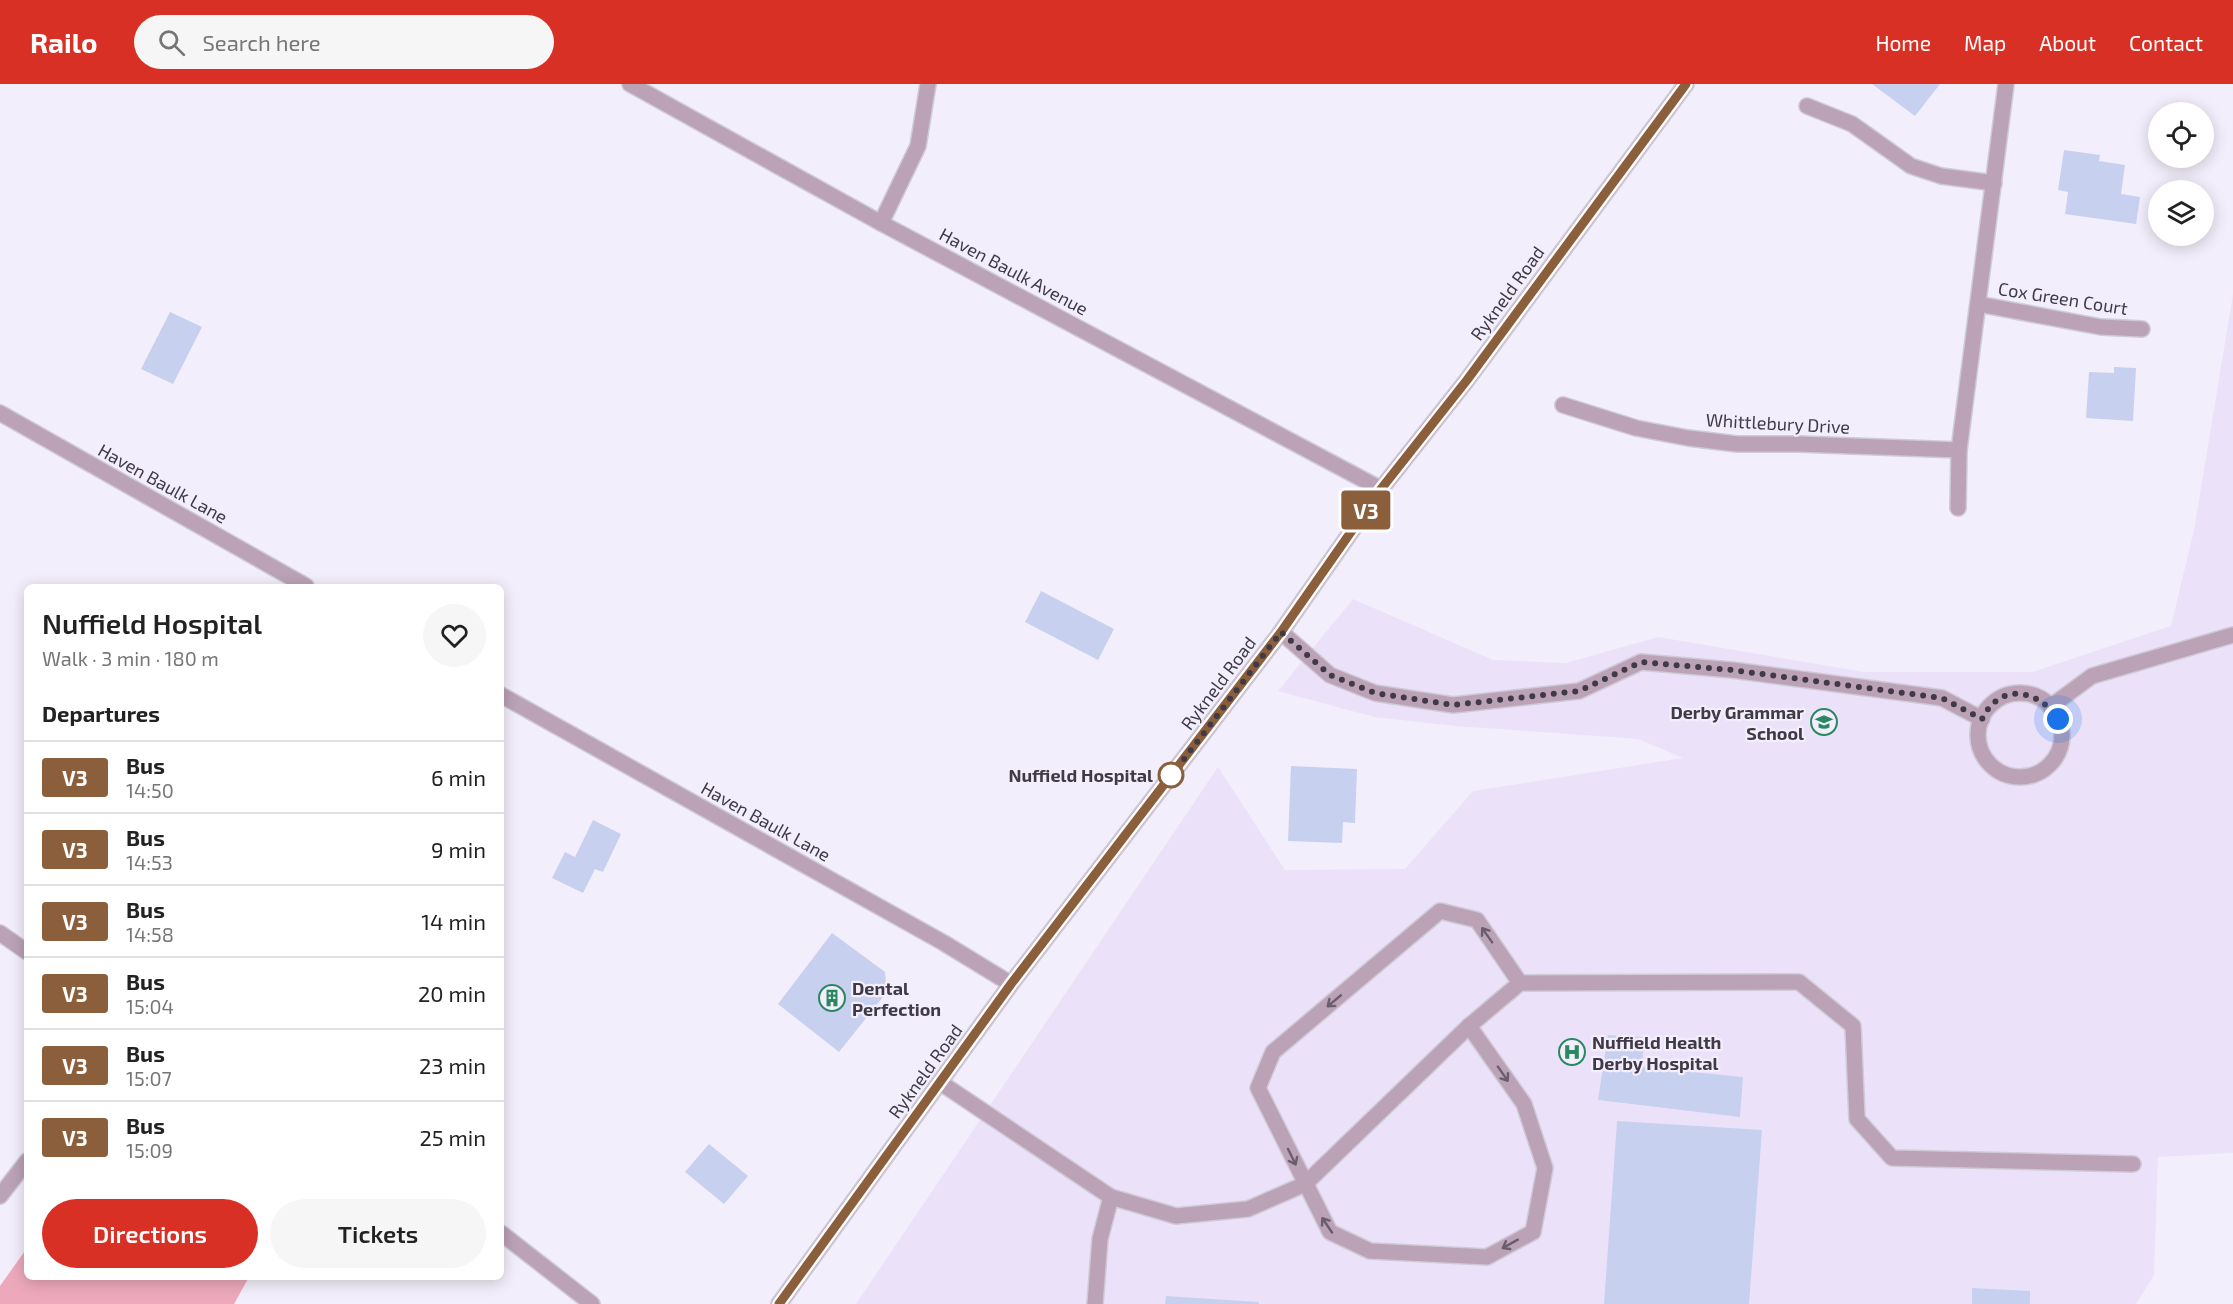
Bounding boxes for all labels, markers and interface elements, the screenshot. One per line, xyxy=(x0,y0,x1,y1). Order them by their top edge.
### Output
search box xyxy=(134,15,554,69)
text: Railo xyxy=(30,25,98,59)
icon: search xyxy=(155,26,188,59)
text: Search here xyxy=(203,29,321,55)
text: Home xyxy=(1875,30,1931,55)
text: Map xyxy=(1964,30,2006,55)
text: About xyxy=(2039,30,2096,55)
text: Contact xyxy=(2129,30,2203,55)
map controls xyxy=(2148,102,2214,246)
button: locate xyxy=(2148,102,2214,168)
button: layers xyxy=(2148,180,2214,246)
street label: Haven Baulk Avenue xyxy=(936,223,1092,319)
street label: Rykneld Road xyxy=(1465,242,1549,344)
street label: Cox Green Court xyxy=(1997,277,2129,319)
street label: Whittlebury Drive xyxy=(1705,408,1851,438)
street label: Haven Baulk Lane xyxy=(95,438,231,528)
line badge: V3 xyxy=(1339,490,1393,530)
text: V3 xyxy=(1353,498,1379,523)
button: heart xyxy=(423,604,486,667)
text: Nuffield Hospital xyxy=(42,606,262,640)
street label: Rykneld Road xyxy=(1176,632,1260,734)
text: Walk · 3 min · 180 m xyxy=(42,646,219,670)
text: Departures xyxy=(42,700,160,726)
place label: Derby Grammar School xyxy=(1670,701,1804,744)
your location xyxy=(2043,704,2073,734)
school or university icon: Derby Grammar School xyxy=(1809,707,1839,737)
text: Bus xyxy=(126,752,165,778)
marker: Nuffield Hospital xyxy=(1158,762,1184,788)
text: 6 min xyxy=(431,764,486,790)
place label: Nuffield Hospital xyxy=(1008,764,1153,786)
text: V3 xyxy=(62,765,88,790)
street label: Haven Baulk Lane xyxy=(698,776,834,866)
text: 14:50 xyxy=(126,778,174,802)
text: Bus xyxy=(126,824,165,850)
text: 9 min xyxy=(431,836,486,862)
text: V3 xyxy=(62,837,88,862)
text: 14:53 xyxy=(126,850,173,874)
text: Bus xyxy=(126,896,165,922)
text: 14 min xyxy=(421,908,486,934)
text: V3 xyxy=(62,909,88,934)
text: 14:58 xyxy=(126,922,174,946)
one-way arrow xyxy=(1481,927,1493,943)
text: Bus xyxy=(126,968,165,994)
place label: Dental Perfection xyxy=(852,977,941,1020)
text: 20 min xyxy=(418,980,486,1006)
text: V3 xyxy=(62,981,88,1006)
building icon: Dental Perfection xyxy=(817,983,847,1013)
text: 15:04 xyxy=(126,994,174,1018)
one-way arrow xyxy=(1327,994,1342,1008)
street label: Rykneld Road xyxy=(883,1020,967,1122)
place label: Nuffield Health Derby Hospital xyxy=(1592,1031,1721,1074)
hospital icon: Nuffield Health Derby Hospital xyxy=(1557,1037,1587,1067)
text: Bus xyxy=(126,1040,165,1066)
text: 23 min xyxy=(419,1052,486,1078)
text: V3 xyxy=(62,1053,88,1078)
text: 15:07 xyxy=(126,1066,172,1090)
one-way arrow xyxy=(1497,1066,1509,1082)
text: Bus xyxy=(126,1112,165,1138)
text: 25 min xyxy=(419,1124,486,1150)
text: V3 xyxy=(62,1125,88,1150)
text: 15:09 xyxy=(126,1138,173,1162)
one-way arrow xyxy=(1286,1147,1298,1165)
button: Directions xyxy=(42,1199,258,1268)
button: Tickets xyxy=(270,1199,486,1268)
one-way arrow xyxy=(1321,1217,1334,1234)
one-way arrow xyxy=(1502,1238,1519,1250)

